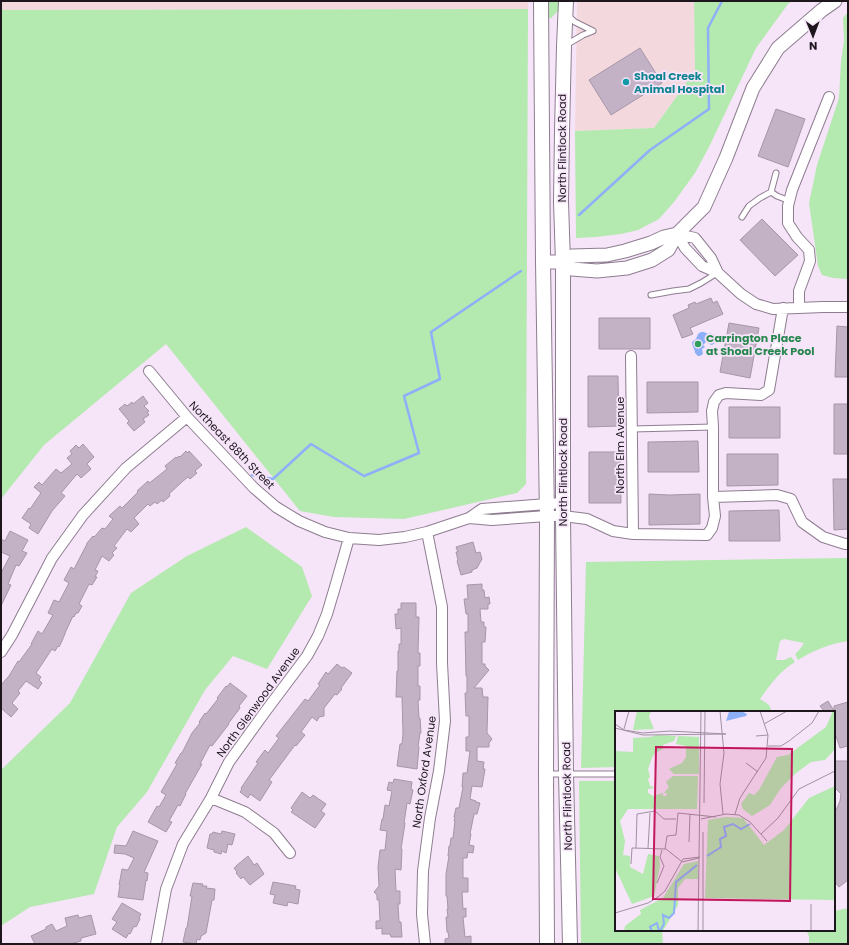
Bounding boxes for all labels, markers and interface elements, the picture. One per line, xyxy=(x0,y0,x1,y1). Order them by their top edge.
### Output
north arrow xyxy=(793,16,833,56)
text: N xyxy=(809,38,817,54)
place label: Shoal Creek Animal Hospital xyxy=(634,68,725,97)
marker: Shoal Creek Animal Hospital xyxy=(621,77,631,87)
street label: North Flintlock Road xyxy=(554,94,570,202)
place label: Carrington Place at Shoal Creek Pool xyxy=(706,330,814,359)
marker: Carrington Place at Shoal Creek Pool xyxy=(693,339,703,349)
street label: North Elm Avenue xyxy=(612,396,628,493)
street label: Northeast 88th Street xyxy=(186,397,278,493)
street label: North Flintlock Road xyxy=(555,418,571,526)
street label: North Glenwood Avenue xyxy=(213,643,304,760)
inset map xyxy=(615,711,835,931)
street label: North Oxford Avenue xyxy=(408,715,440,829)
street label: North Flintlock Road xyxy=(558,742,576,850)

